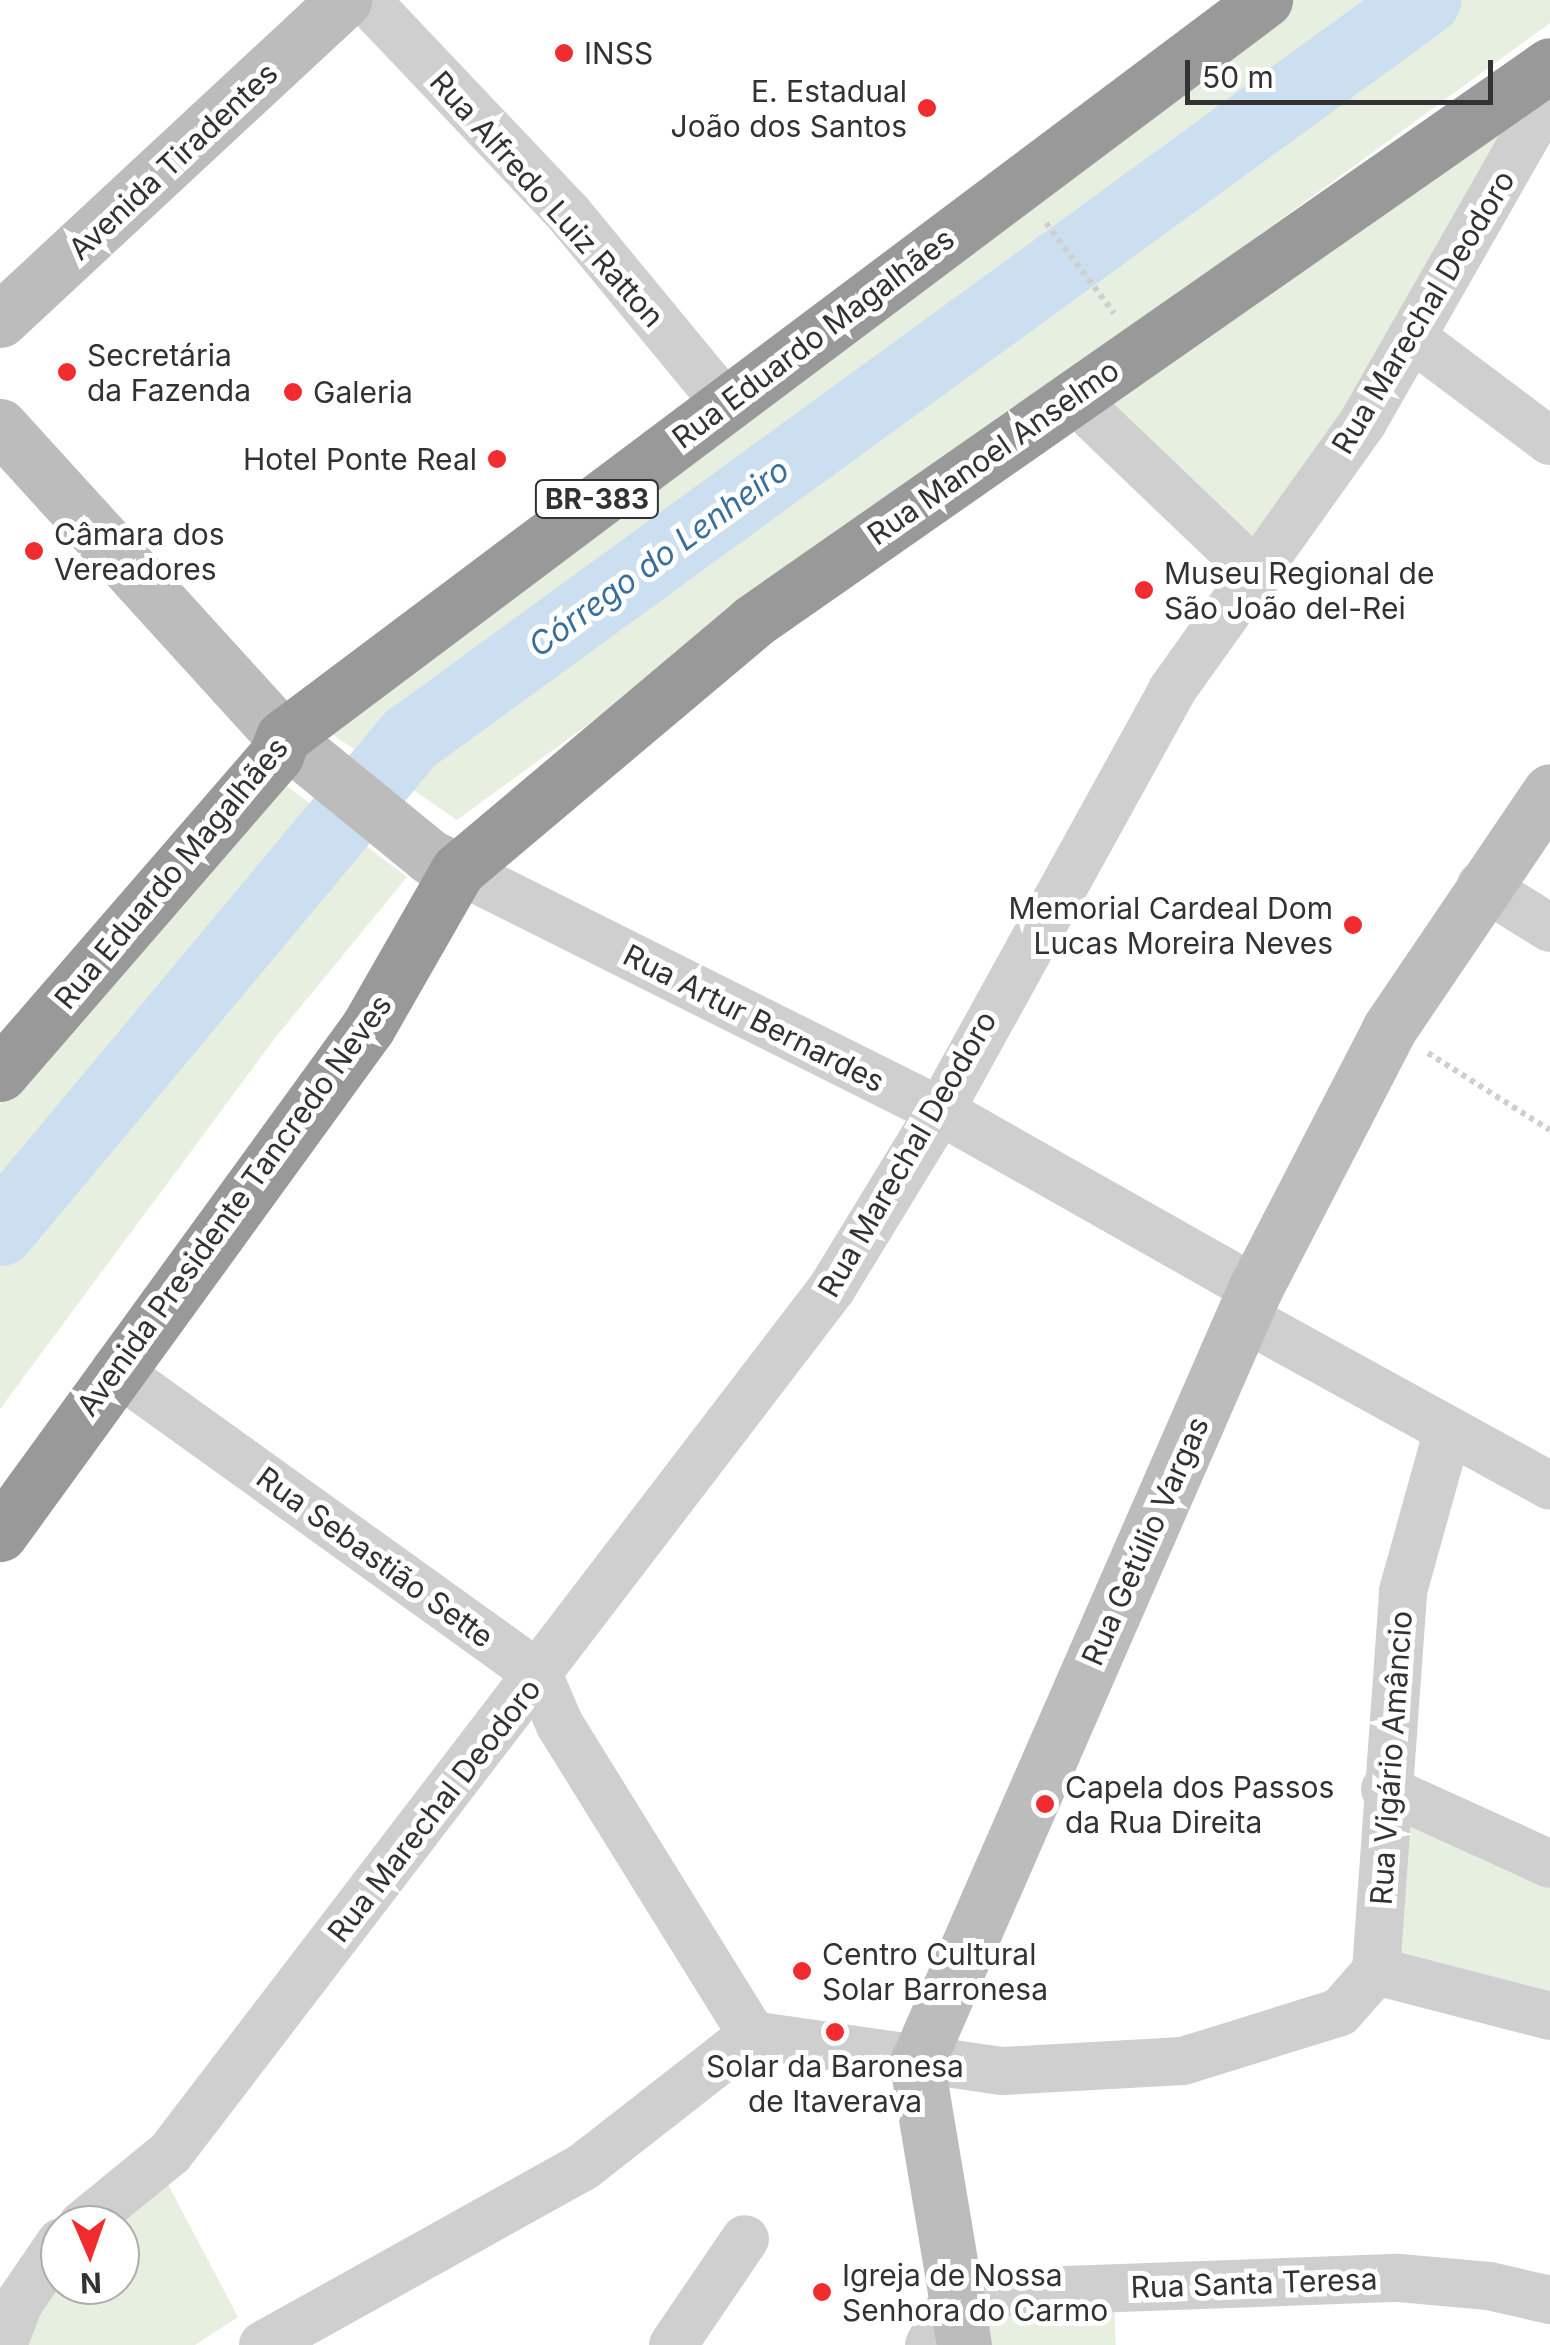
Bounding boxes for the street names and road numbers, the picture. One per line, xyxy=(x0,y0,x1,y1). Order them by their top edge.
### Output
street label: Avenida Tiradentes xyxy=(61,55,285,267)
street label: Rua Alfredo Luiz Ratton xyxy=(423,64,671,334)
street label: Rua Marechal Deodoro xyxy=(1324,164,1522,460)
street label: Rua Eduardo Magalhães xyxy=(665,220,961,456)
street label: Rua Manoel Anselmo xyxy=(860,352,1126,552)
road number: BR-383 xyxy=(534,476,660,522)
street label: Rua Eduardo Magalhães xyxy=(47,730,295,1016)
street label: Rua Artur Bernardes xyxy=(618,937,890,1099)
street label: Avenida Presidente Tancredo Neves xyxy=(69,987,399,1423)
street label: Rua Marechal Deodoro xyxy=(810,1005,1004,1303)
street label: Rua Getúlio Vargas xyxy=(1074,1411,1216,1671)
street label: Rua Sebastião Sette xyxy=(250,1459,500,1655)
street label: Rua Vigário Amâncio xyxy=(1363,1610,1419,1906)
street label: Rua Marechal Deodoro xyxy=(320,1671,548,1949)
street label: Rua Santa Teresa xyxy=(1130,2261,1378,2305)

